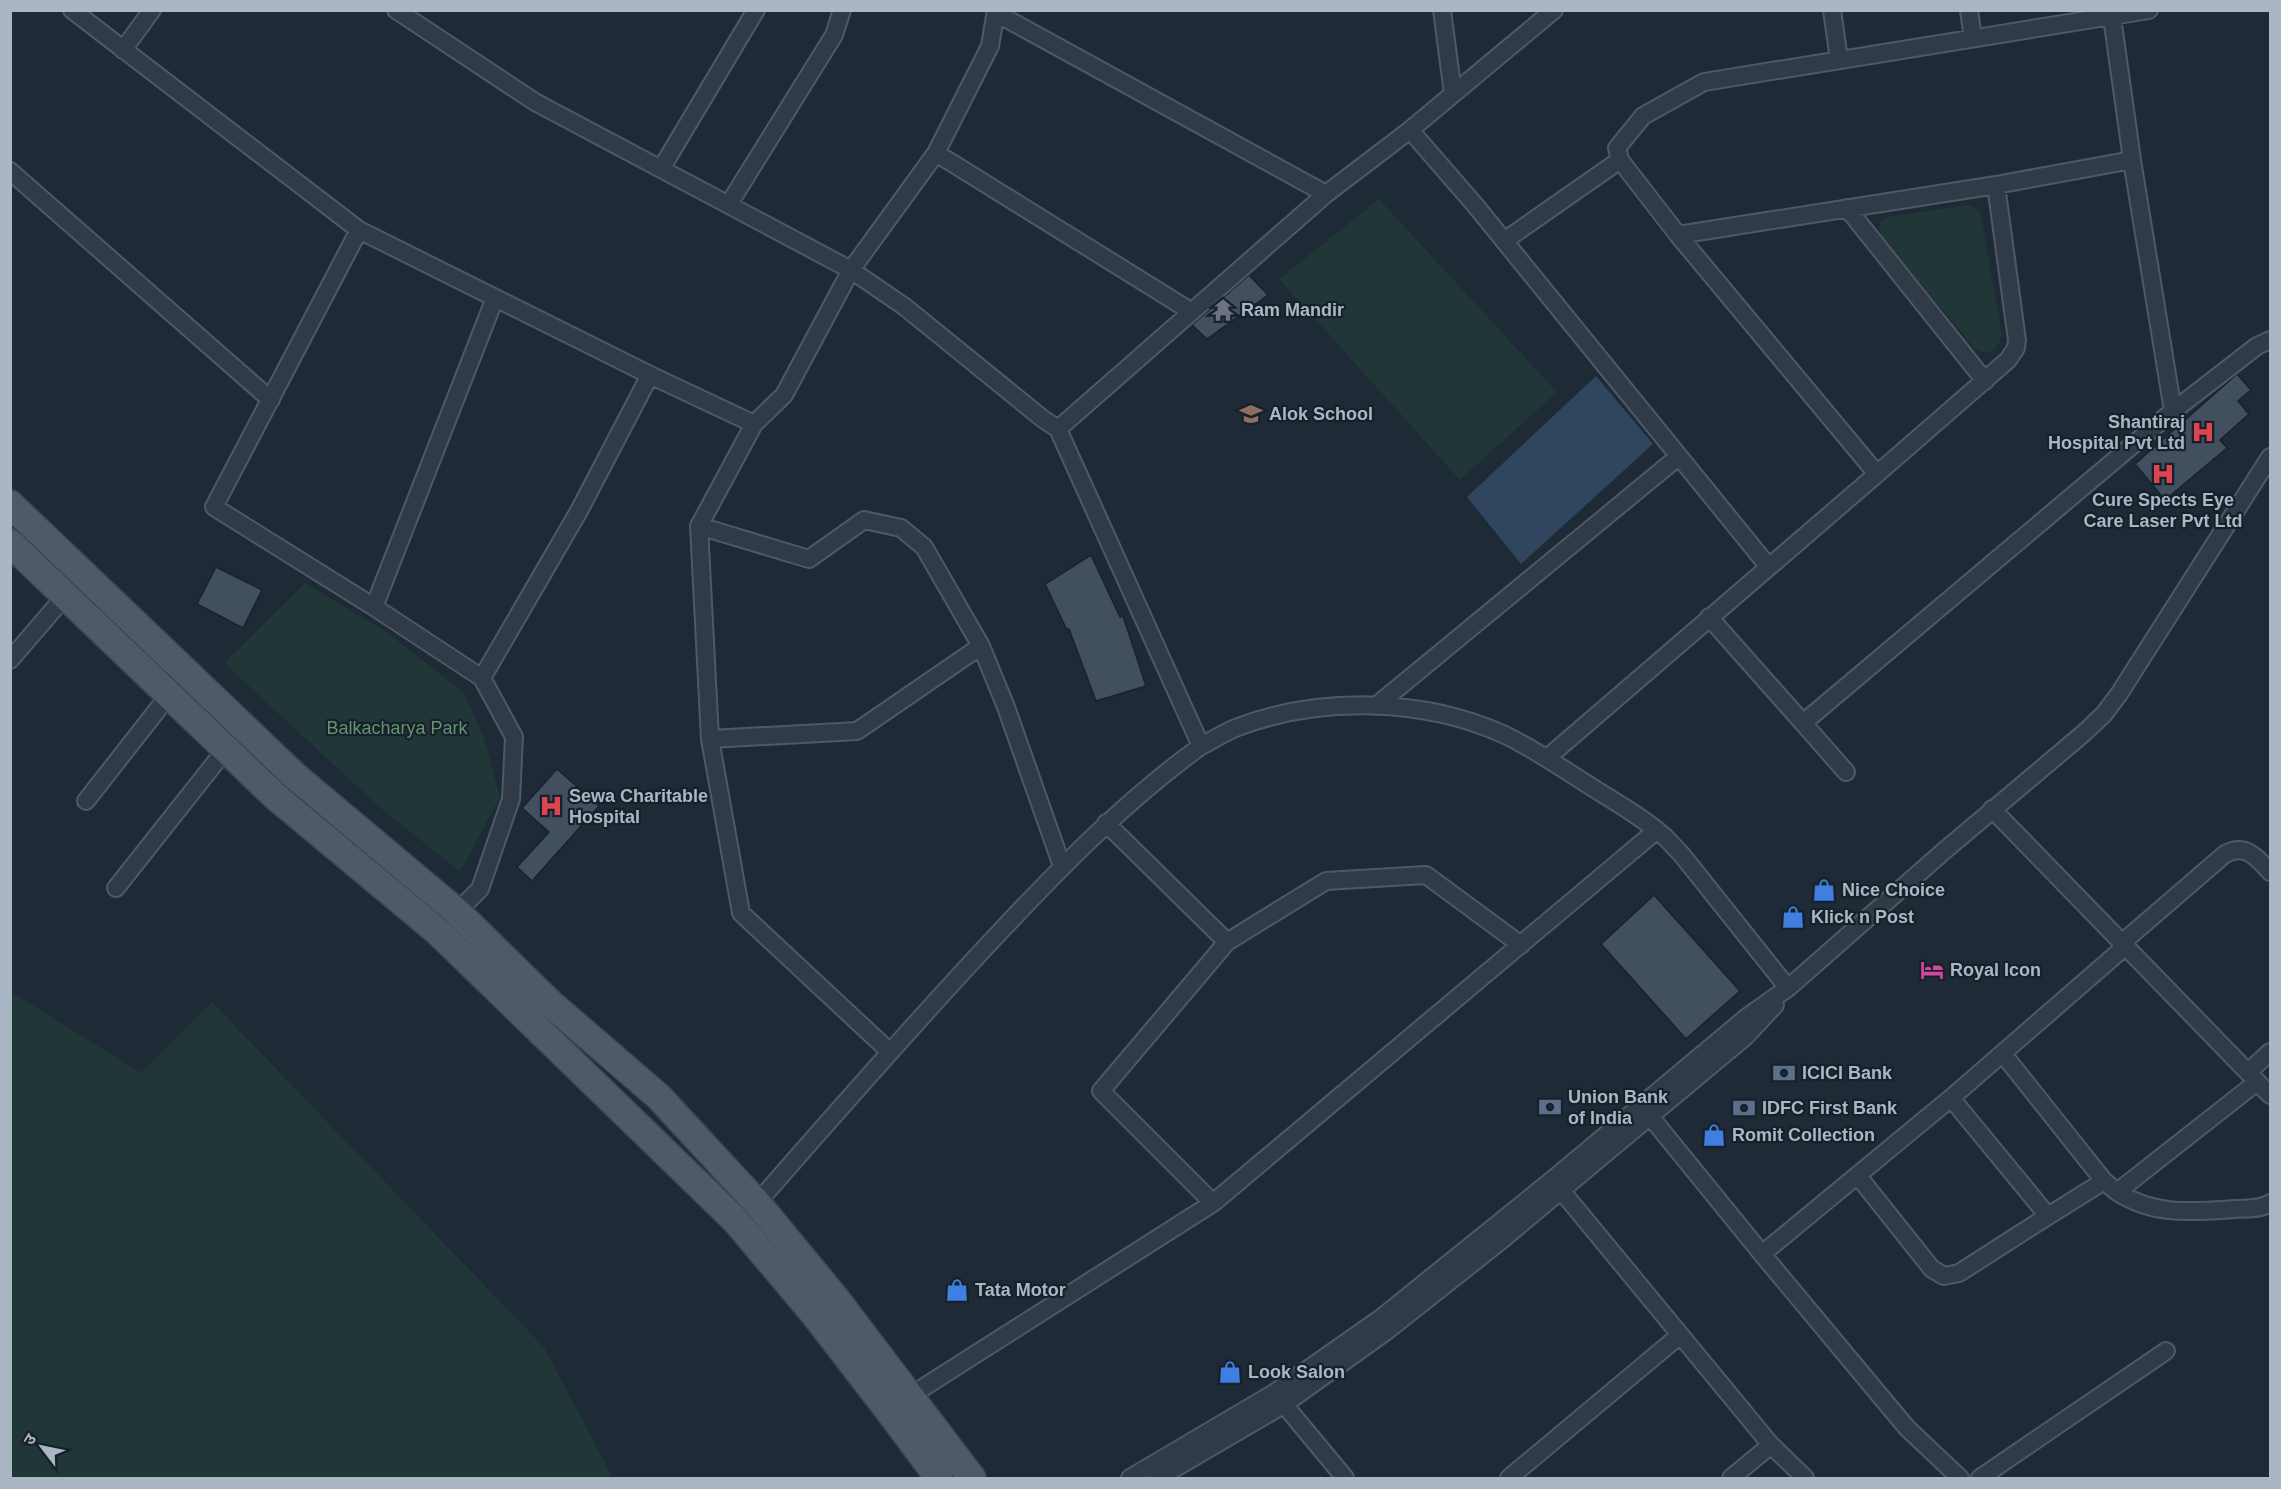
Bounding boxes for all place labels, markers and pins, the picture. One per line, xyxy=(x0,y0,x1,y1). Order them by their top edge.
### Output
temple icon: Ram Mandir xyxy=(1210,297,1236,323)
place label: Ram Mandir xyxy=(1241,300,1344,320)
school or university icon: Alok School xyxy=(1238,401,1264,427)
place label: Alok School xyxy=(1269,404,1373,424)
place label: Shantiraj Hospital Pvt Ltd xyxy=(2048,412,2185,453)
hospital icon: Shantiraj Hospital Pvt Ltd xyxy=(2190,419,2216,445)
hospital icon: Cure Spects Eye Care Laser Pvt Ltd xyxy=(2150,461,2176,487)
place label: Cure Spects Eye Care Laser Pvt Ltd xyxy=(2083,490,2243,531)
place label: Sewa Charitable Hospital xyxy=(569,786,708,827)
hospital icon: Sewa Charitable Hospital xyxy=(538,793,564,819)
shop icon: Nice Choice xyxy=(1811,877,1837,903)
place label: Nice Choice xyxy=(1842,880,1945,900)
shop icon: Klick n Post xyxy=(1780,904,1806,930)
place label: Klick n Post xyxy=(1811,907,1914,927)
hotel icon: Royal Icon xyxy=(1919,957,1945,983)
place label: Royal Icon xyxy=(1950,960,2041,980)
bank icon: ICICI Bank xyxy=(1771,1060,1797,1086)
place label: ICICI Bank xyxy=(1802,1063,1893,1083)
place label: Union Bank of India xyxy=(1568,1087,1669,1128)
bank icon: Union Bank of India xyxy=(1537,1094,1563,1120)
bank icon: IDFC First Bank xyxy=(1731,1095,1757,1121)
place label: IDFC First Bank xyxy=(1762,1098,1898,1118)
shop icon: Romit Collection xyxy=(1701,1122,1727,1148)
place label: Romit Collection xyxy=(1732,1125,1875,1145)
shop icon: Tata Motor xyxy=(944,1277,970,1303)
place label: Tata Motor xyxy=(975,1280,1066,1300)
shop icon: Look Salon xyxy=(1217,1359,1243,1385)
place label: Look Salon xyxy=(1248,1362,1345,1382)

